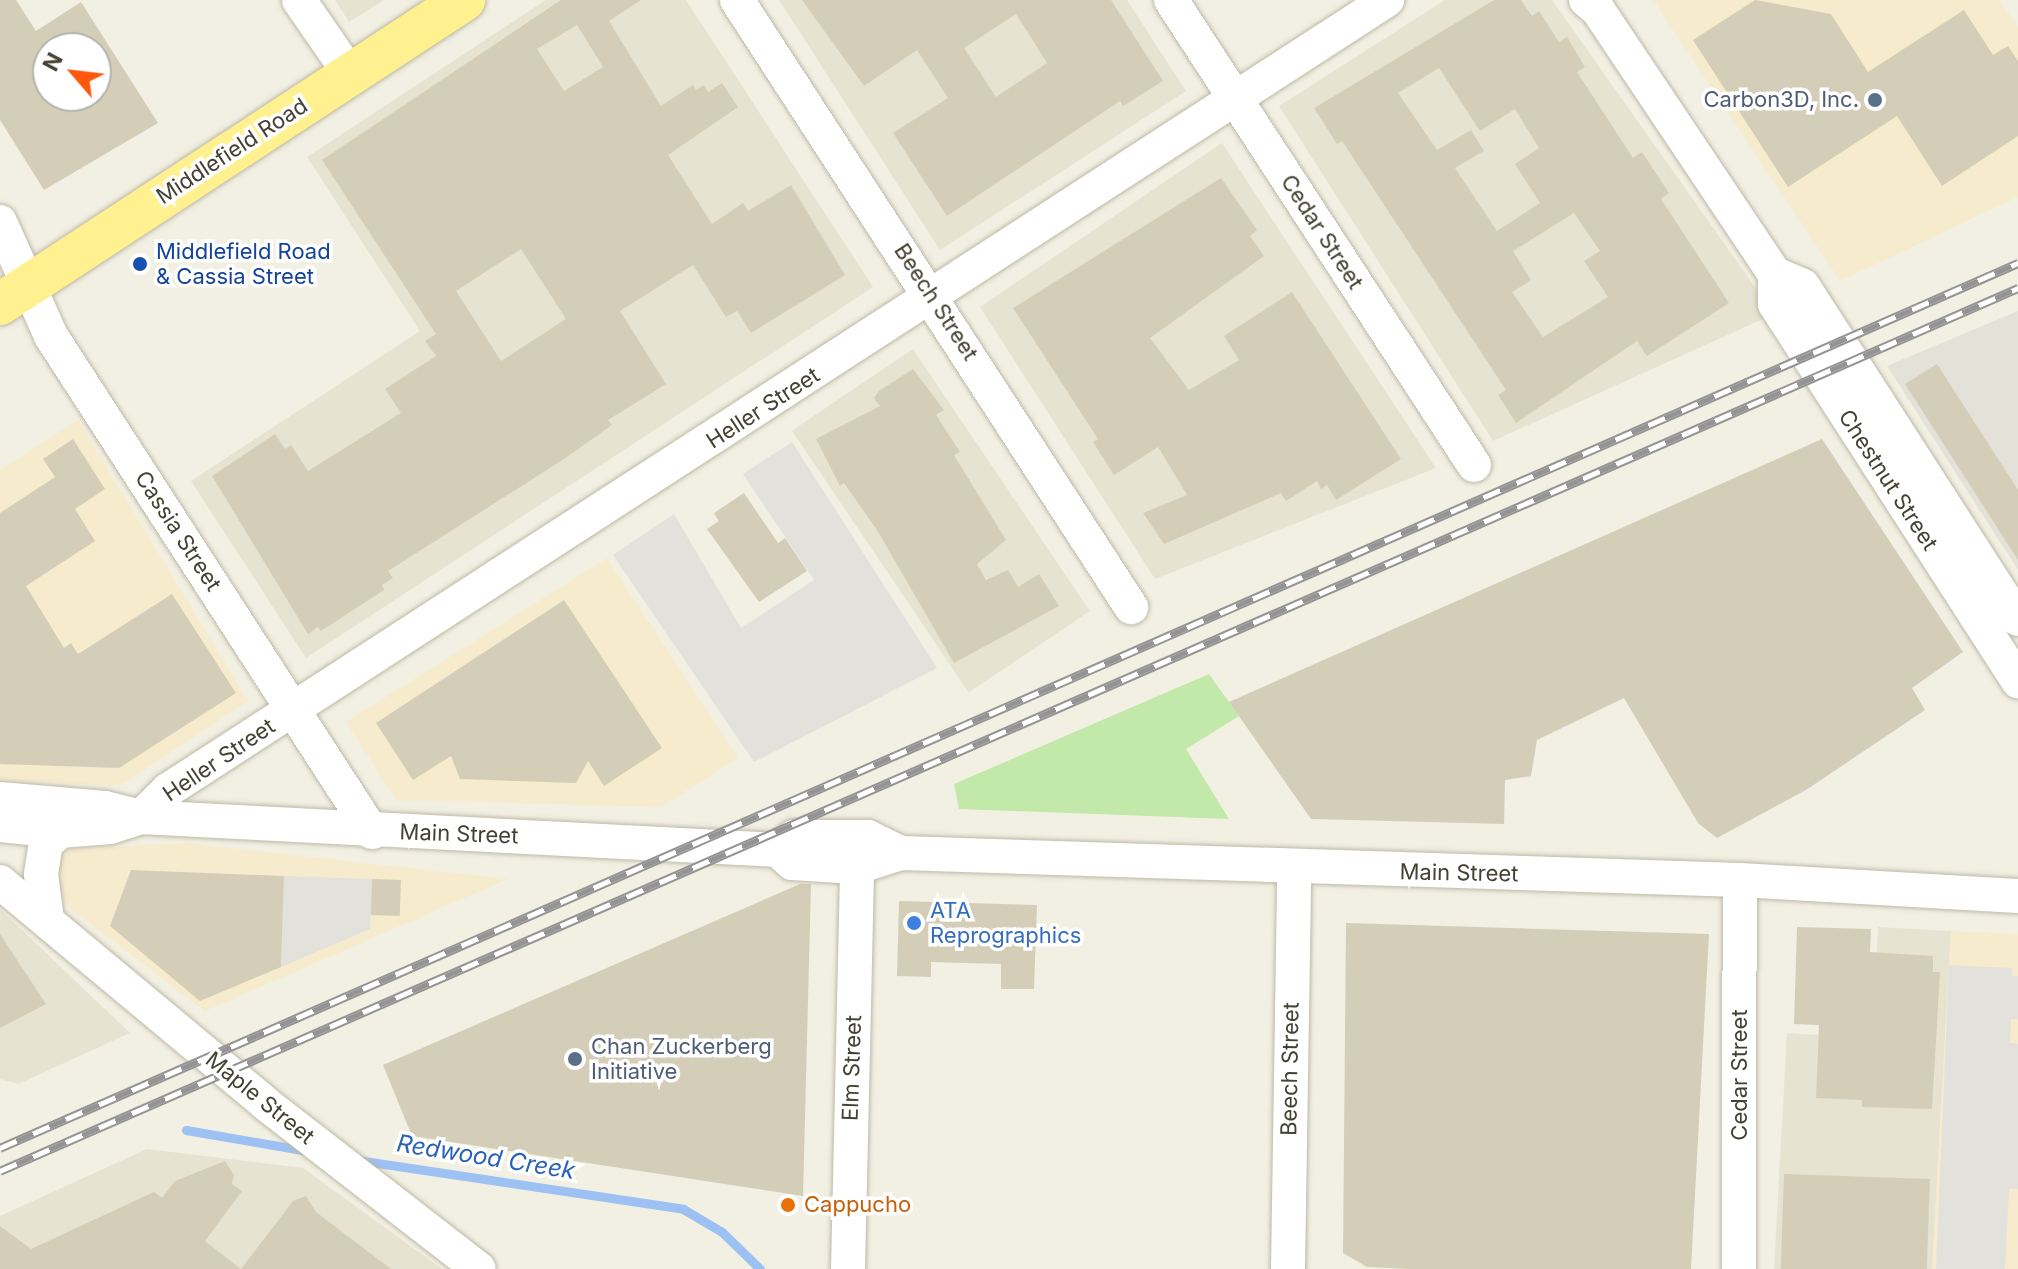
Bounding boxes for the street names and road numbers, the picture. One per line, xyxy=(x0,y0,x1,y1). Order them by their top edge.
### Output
street label: Middlefield Road xyxy=(152,92,312,210)
street label: Cedar Street xyxy=(1275,170,1369,294)
street label: Beech Street xyxy=(888,239,984,365)
street label: Heller Street xyxy=(702,362,824,454)
street label: Chestnut Street xyxy=(1833,405,1943,555)
street label: Cassia Street xyxy=(129,466,227,596)
street label: Heller Street xyxy=(158,713,280,807)
street label: Main Street xyxy=(399,819,519,849)
street label: Main Street xyxy=(1399,859,1519,887)
street label: Beech Street xyxy=(1276,1002,1304,1136)
street label: Cedar Street xyxy=(1727,1009,1753,1141)
street label: Elm Street xyxy=(837,1015,867,1121)
street label: Maple Street xyxy=(200,1046,320,1150)

